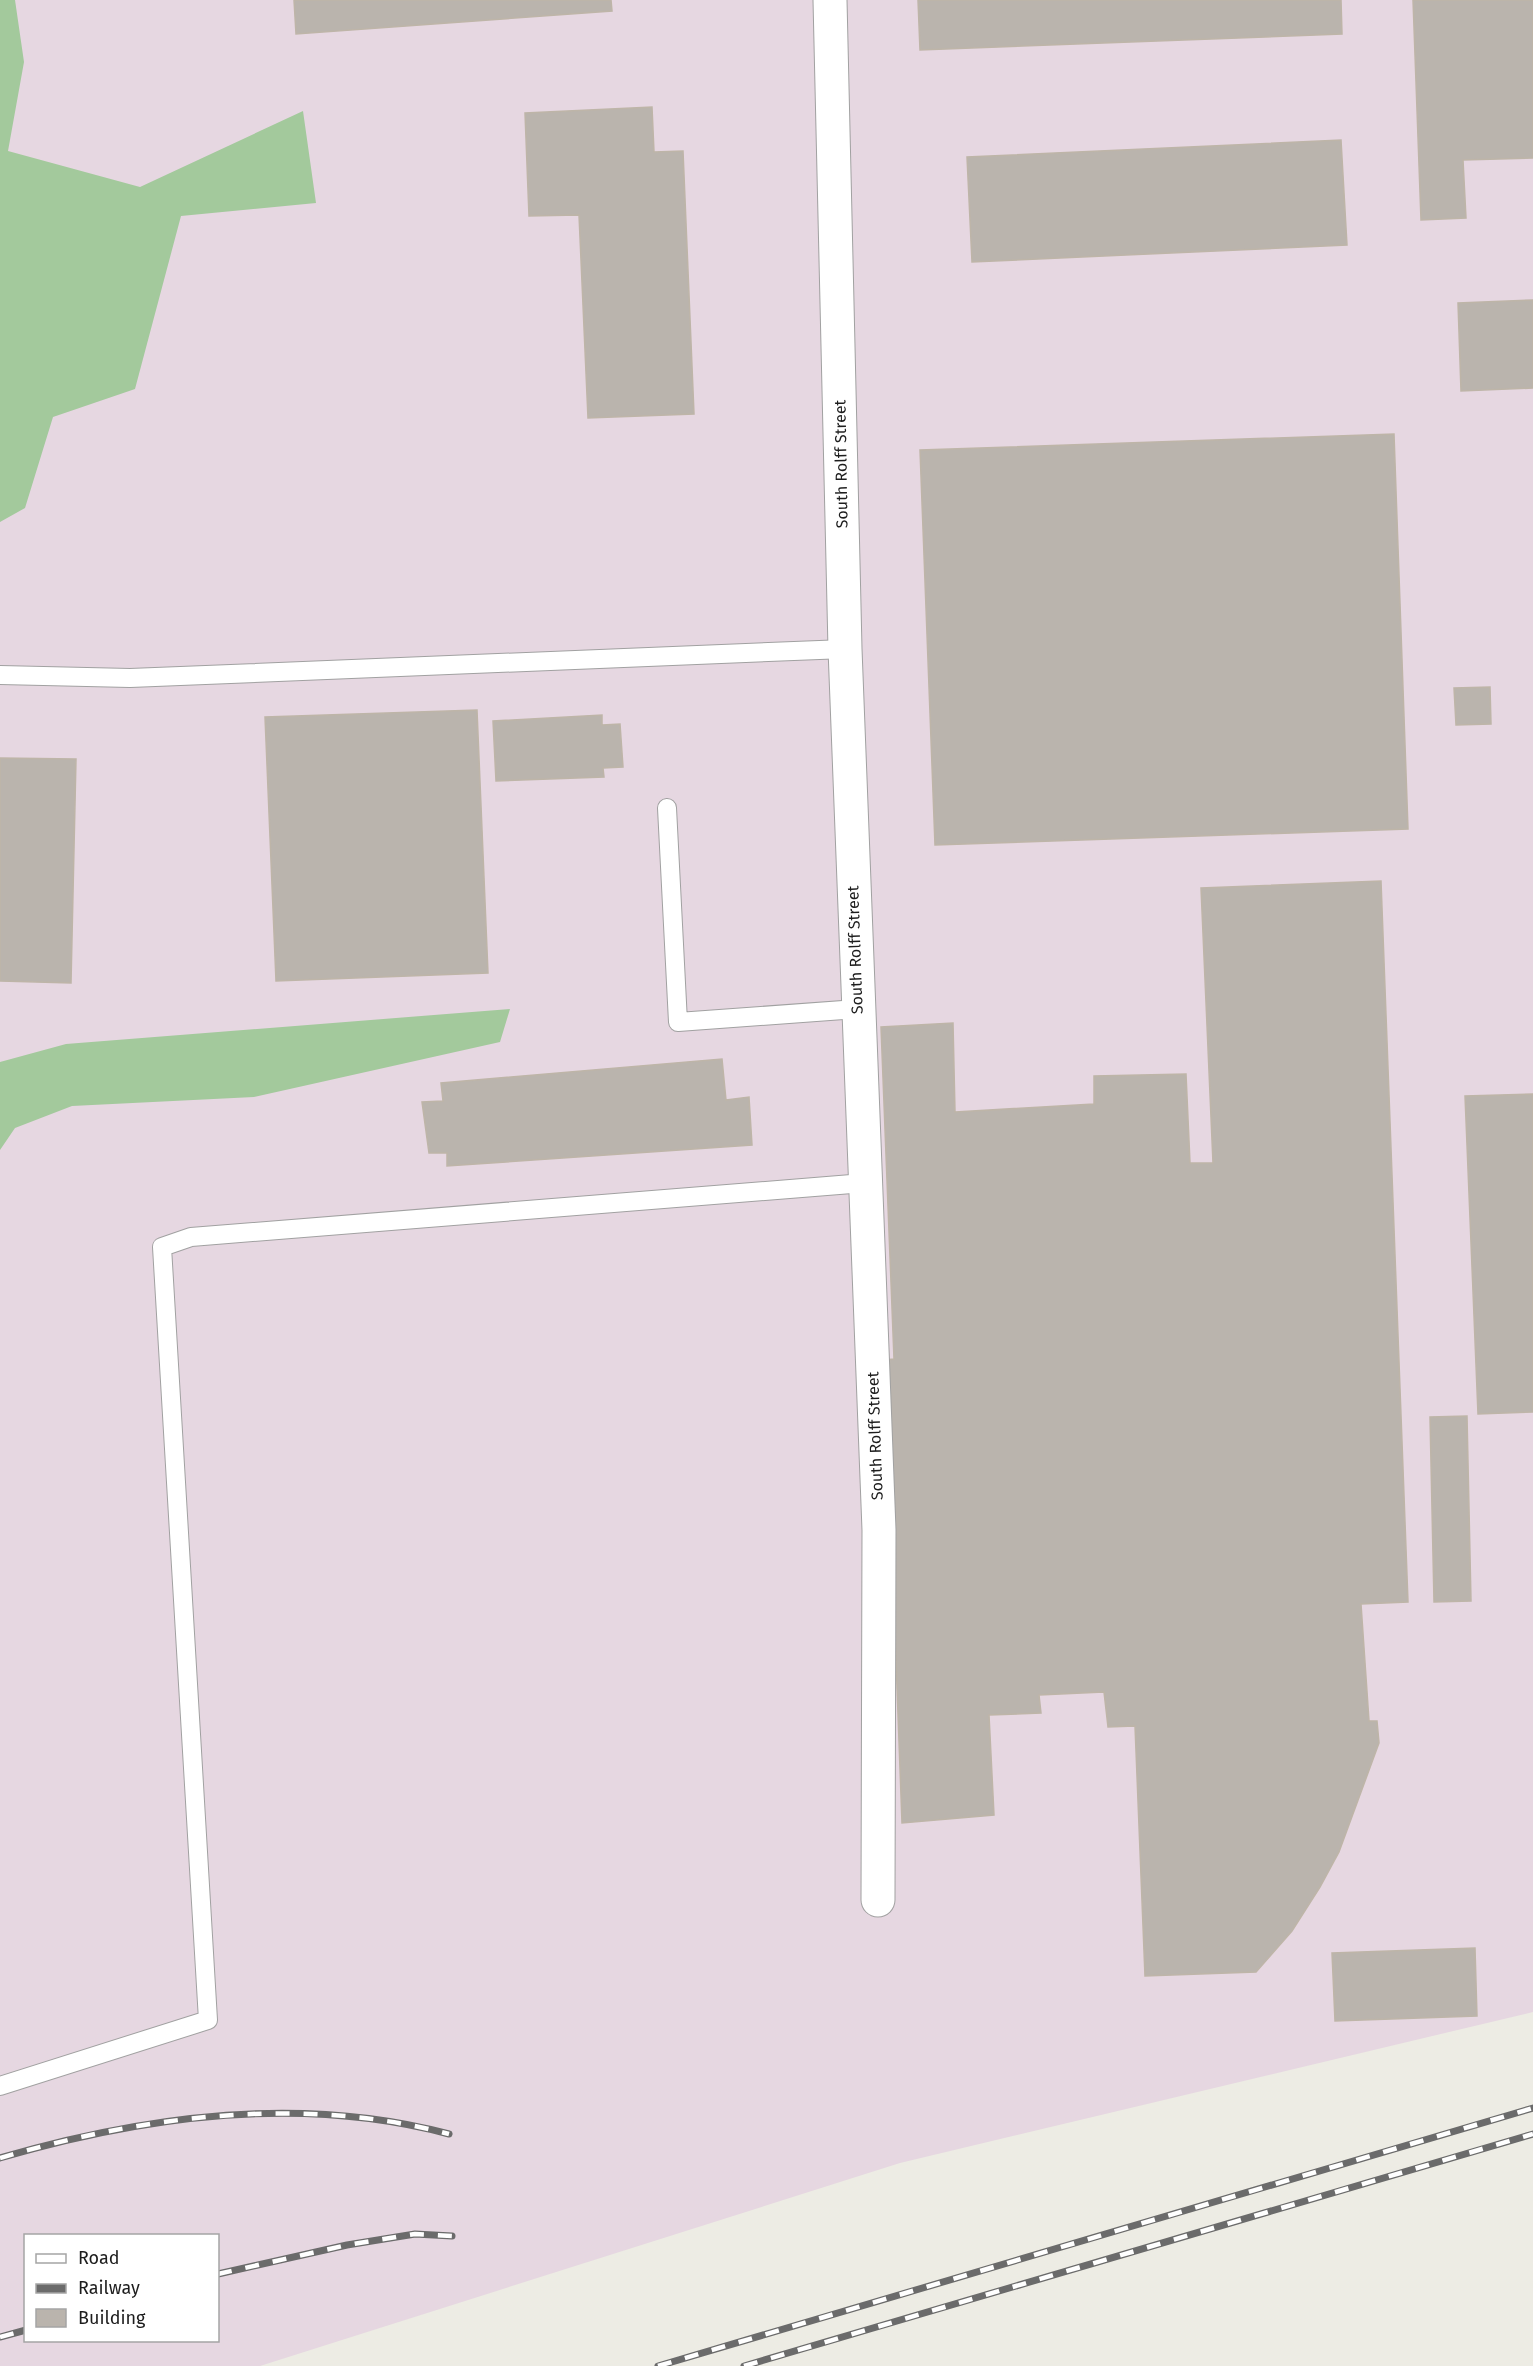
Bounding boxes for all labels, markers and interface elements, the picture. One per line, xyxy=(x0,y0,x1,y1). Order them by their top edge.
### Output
street label: South Rolff Street xyxy=(830,399,852,528)
street label: South Rolff Street xyxy=(843,885,867,1015)
street label: South Rolff Street xyxy=(863,1371,887,1501)
legend xyxy=(24,2234,219,2342)
text: Road xyxy=(78,2247,120,2269)
text: Railway xyxy=(78,2277,140,2299)
text: Building xyxy=(78,2307,146,2329)

